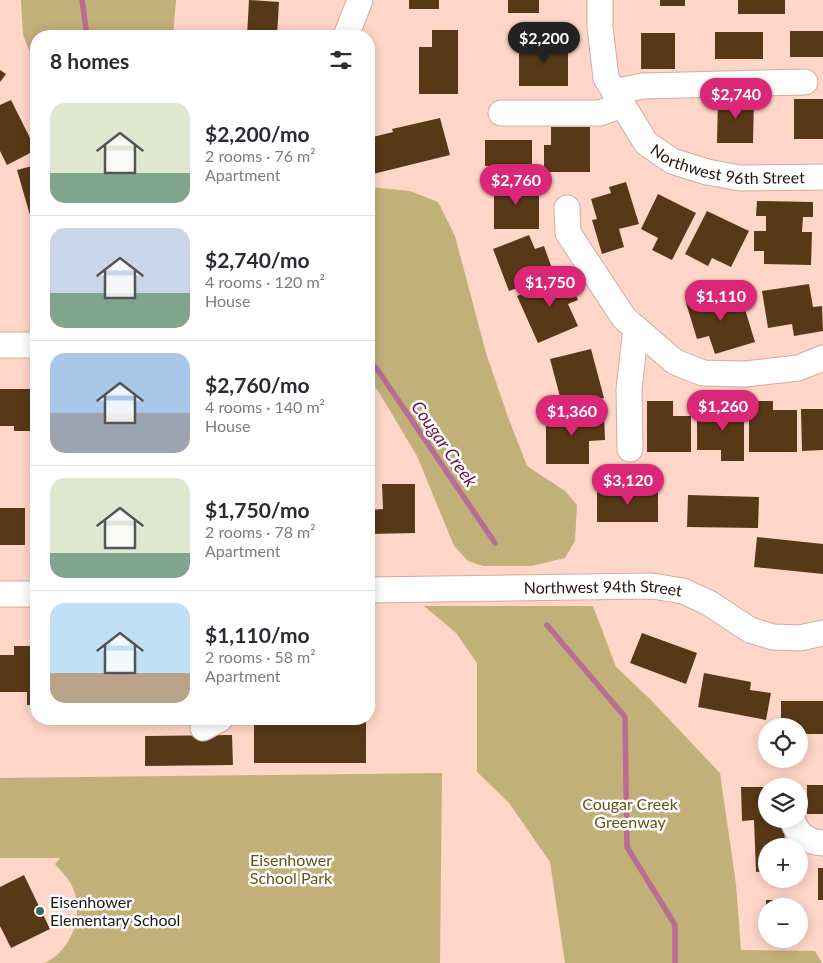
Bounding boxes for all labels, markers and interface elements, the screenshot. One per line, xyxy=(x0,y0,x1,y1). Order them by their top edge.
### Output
pin: $2,200 xyxy=(503,22,585,64)
text: $2,200 xyxy=(519,28,569,47)
icon: filters xyxy=(327,46,355,74)
text: 8 homes xyxy=(50,48,129,73)
pin: $2,740 xyxy=(695,78,777,120)
text: $2,740 xyxy=(711,84,761,103)
text: $2,200/mo xyxy=(205,121,310,146)
icon: home xyxy=(90,123,150,183)
street label: Northwest 96th Street xyxy=(647,139,805,188)
text: 2 rooms · 76 m² xyxy=(205,146,316,165)
pin: $2,760 xyxy=(475,164,557,206)
text: Apartment xyxy=(205,165,280,184)
text: $2,760 xyxy=(491,170,541,189)
text: $2,740/mo xyxy=(205,247,310,272)
icon: home xyxy=(90,248,150,308)
pin: $1,750 xyxy=(509,266,591,308)
text: 4 rooms · 120 m² xyxy=(205,272,325,291)
text: $1,750 xyxy=(525,272,575,291)
pin: $1,110 xyxy=(680,280,762,322)
text: $1,110 xyxy=(696,286,746,305)
text: House xyxy=(205,291,250,310)
text: $2,760/mo xyxy=(205,372,310,397)
icon: home xyxy=(90,373,150,433)
pin: $1,260 xyxy=(682,390,764,432)
pin: $1,360 xyxy=(531,394,613,437)
water label: Cougar Creek xyxy=(407,396,483,491)
text: $1,260 xyxy=(698,396,748,415)
text: 4 rooms · 140 m² xyxy=(205,397,325,416)
text: $1,360 xyxy=(547,401,597,420)
text: House xyxy=(205,416,250,435)
pin: $3,120 xyxy=(587,464,669,506)
text: $3,120 xyxy=(603,470,653,489)
text: $1,750/mo xyxy=(205,497,310,522)
icon: home xyxy=(90,498,150,558)
text: 2 rooms · 78 m² xyxy=(205,522,316,541)
text: Apartment xyxy=(205,541,280,560)
street label: Northwest 94th Street xyxy=(523,576,684,600)
text: $1,110/mo xyxy=(205,622,310,647)
icon: home xyxy=(90,623,150,683)
text: 2 rooms · 58 m² xyxy=(205,647,316,666)
text: Apartment xyxy=(205,666,280,685)
map controls xyxy=(758,718,808,948)
button: locate xyxy=(758,718,808,768)
button: layers xyxy=(758,778,808,828)
park label: Cougar Creek Greenway xyxy=(582,794,679,831)
button: + xyxy=(758,838,808,888)
park label: Eisenhower School Park xyxy=(250,850,333,887)
place label: Eisenhower Elementary School xyxy=(50,892,180,929)
button: − xyxy=(758,898,808,948)
marker: Eisenhower Elementary School xyxy=(34,905,46,917)

